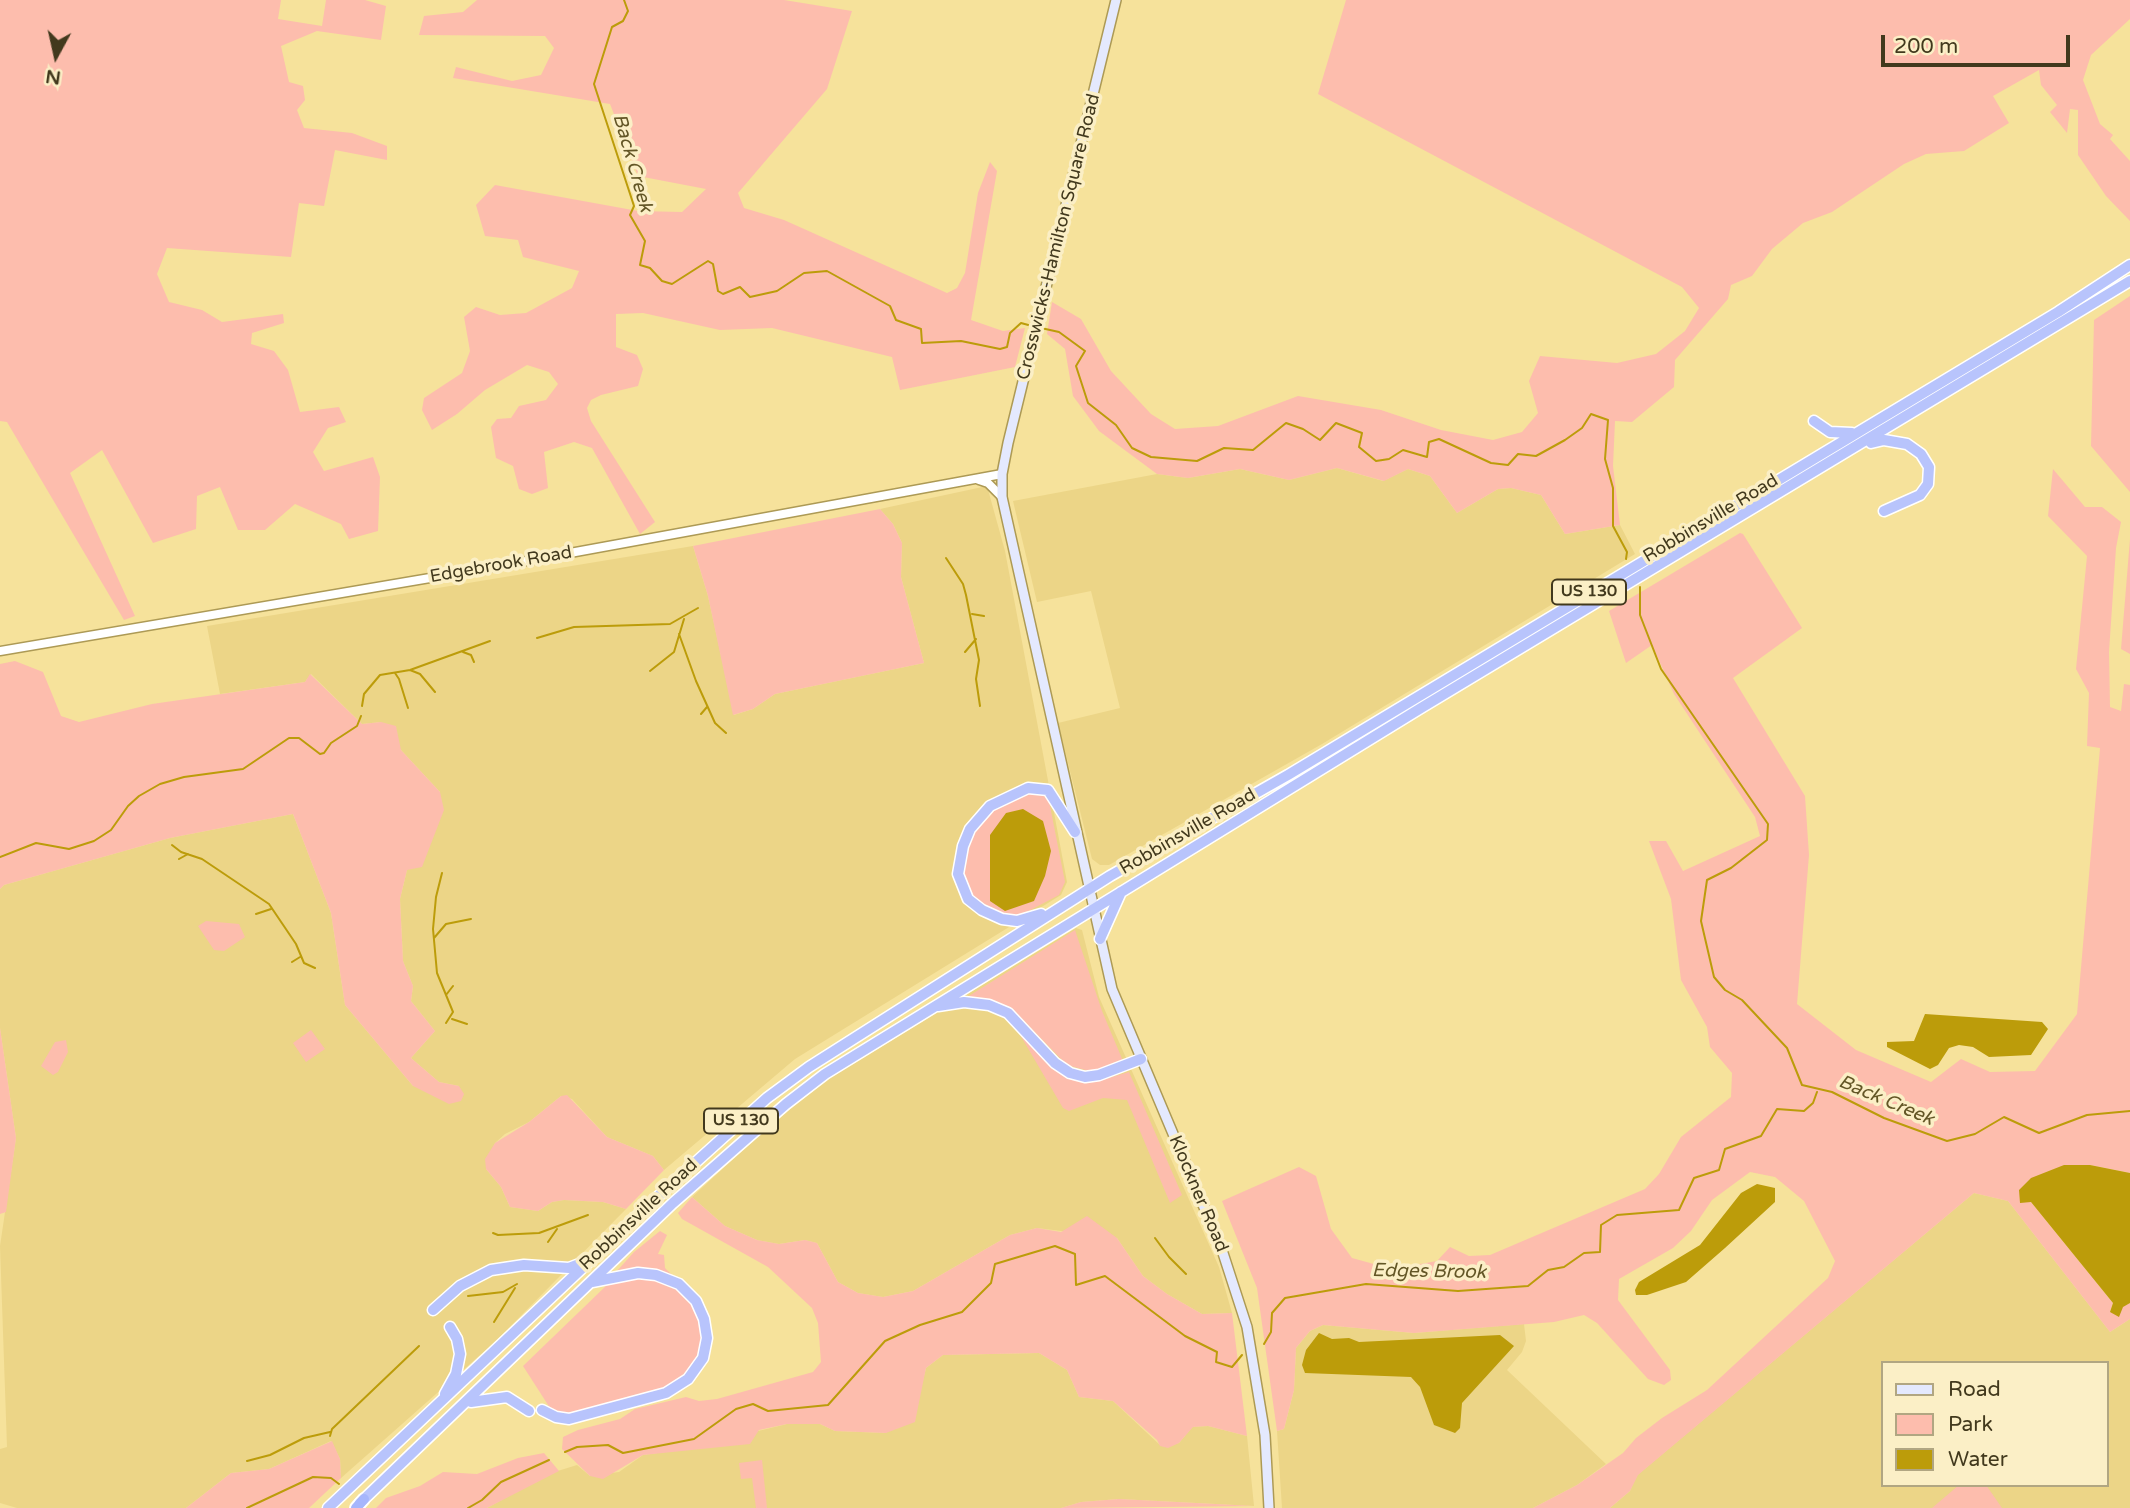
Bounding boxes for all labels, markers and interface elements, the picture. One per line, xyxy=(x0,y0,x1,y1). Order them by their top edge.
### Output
north arrow xyxy=(21,21,91,91)
scale bar xyxy=(1885,21,2074,65)
text: 200 m xyxy=(1894,34,1958,59)
text: N xyxy=(44,65,62,89)
street label: Crosswicks-Hamilton Square Road xyxy=(1013,92,1105,382)
water label: Back Creek xyxy=(607,111,657,215)
street label: Robbinsville Road xyxy=(1640,470,1782,568)
street label: Edgebrook Road xyxy=(428,542,574,588)
road number: US 130 xyxy=(1552,580,1626,604)
street label: Robbinsville Road xyxy=(1116,784,1260,880)
water label: Back Creek xyxy=(1835,1071,1937,1131)
road number: US 130 xyxy=(704,1108,778,1134)
street label: Klockner Road xyxy=(1164,1132,1232,1256)
street label: Robbinsville Road xyxy=(575,1155,703,1275)
water label: Edges Brook xyxy=(1372,1260,1486,1284)
legend xyxy=(1882,1361,2109,1487)
text: Road xyxy=(1948,1377,2001,1402)
text: Park xyxy=(1948,1412,1993,1437)
text: Water xyxy=(1948,1447,2008,1472)

